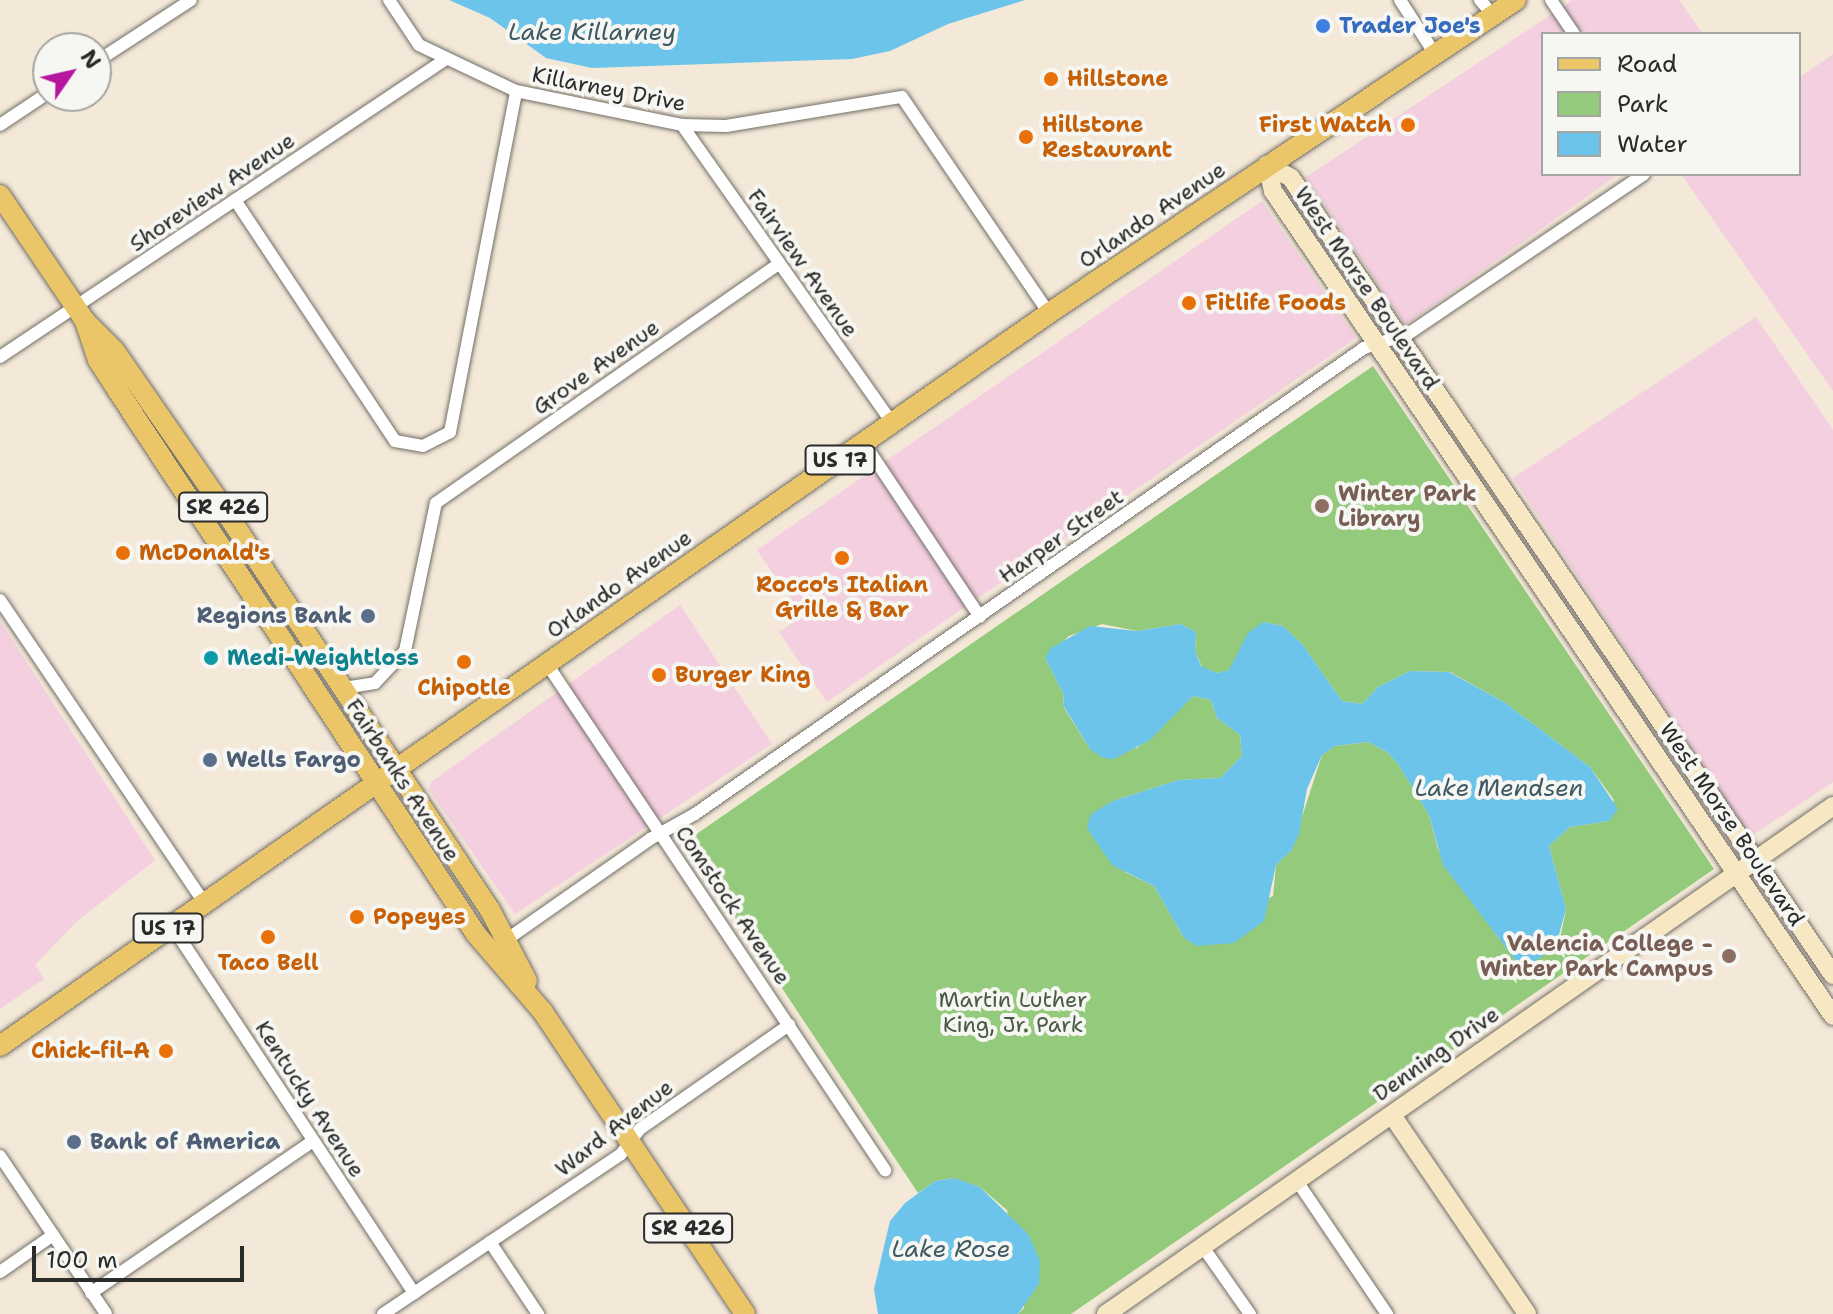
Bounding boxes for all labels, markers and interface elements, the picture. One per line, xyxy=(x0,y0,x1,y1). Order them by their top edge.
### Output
place label: Trader Joe's xyxy=(1339,13,1481,39)
marker: Trader Joe's xyxy=(1314,17,1332,35)
water label: Lake Killarney xyxy=(508,19,676,47)
north arrow xyxy=(32,32,112,112)
legend xyxy=(1541,32,1801,176)
text: N xyxy=(74,44,108,75)
text: Road xyxy=(1617,48,1677,80)
street label: Killarney Drive xyxy=(530,61,688,117)
place label: Hillstone xyxy=(1067,66,1168,92)
marker: Hillstone xyxy=(1042,70,1060,88)
text: Park xyxy=(1617,88,1669,120)
place label: Hillstone Restaurant xyxy=(1042,111,1172,162)
place label: First Watch xyxy=(1259,112,1392,138)
marker: First Watch xyxy=(1399,116,1417,134)
street label: Shoreview Avenue xyxy=(124,127,300,257)
marker: Hillstone Restaurant xyxy=(1017,128,1035,146)
text: Water xyxy=(1617,128,1688,160)
street label: Orlando Avenue xyxy=(1074,156,1230,274)
street label: West Morse Boulevard xyxy=(1289,181,1445,395)
street label: Fairview Avenue xyxy=(742,184,864,342)
place label: Fitlife Foods xyxy=(1205,290,1346,316)
marker: Fitlife Foods xyxy=(1180,294,1198,312)
street label: Grove Avenue xyxy=(528,314,664,420)
road number: US 17 xyxy=(804,444,876,476)
place label: Winter Park Library xyxy=(1338,480,1477,532)
street label: Harper Street xyxy=(994,483,1128,589)
road number: SR 426 xyxy=(177,491,269,523)
marker: Winter Park Library xyxy=(1313,497,1331,515)
street label: Orlando Avenue xyxy=(541,524,697,644)
place label: McDonald's xyxy=(139,540,270,566)
marker: McDonald's xyxy=(114,544,132,562)
marker: Rocco's Italian Grille & Bar xyxy=(833,549,851,567)
place label: Rocco's Italian Grille & Bar xyxy=(756,571,928,622)
place label: Regions Bank xyxy=(197,603,352,629)
marker: Regions Bank xyxy=(359,607,377,625)
place label: Medi-Weightloss xyxy=(227,645,419,671)
marker: Medi-Weightloss xyxy=(202,649,220,667)
marker: Chipotle xyxy=(455,653,473,671)
place label: Burger King xyxy=(675,662,810,688)
marker: Burger King xyxy=(650,666,668,684)
place label: Chipotle xyxy=(417,675,511,701)
street label: Fairbanks Avenue xyxy=(341,694,465,866)
street label: West Morse Boulevard xyxy=(1654,717,1810,931)
place label: Wells Fargo xyxy=(226,747,361,773)
marker: Wells Fargo xyxy=(201,751,219,769)
water label: Lake Mendsen xyxy=(1414,775,1584,803)
street label: Comstock Avenue xyxy=(670,820,796,990)
place label: Popeyes xyxy=(373,904,465,930)
marker: Popeyes xyxy=(348,908,366,926)
road number: US 17 xyxy=(132,912,204,944)
marker: Taco Bell xyxy=(259,928,277,946)
place label: Valencia College - Winter Park Campus xyxy=(1480,930,1713,982)
marker: Valencia College - Winter Park Campus xyxy=(1720,947,1738,965)
place label: Taco Bell xyxy=(217,950,319,976)
park label: Martin Luther King, Jr. Park xyxy=(938,986,1088,1038)
street label: Denning Drive xyxy=(1368,1001,1504,1107)
street label: Kentucky Avenue xyxy=(250,1016,370,1182)
place label: Chick-fil-A xyxy=(31,1038,150,1064)
marker: Chick-fil-A xyxy=(157,1042,175,1060)
street label: Ward Avenue xyxy=(550,1074,678,1182)
place label: Bank of America xyxy=(90,1129,280,1155)
marker: Bank of America xyxy=(65,1133,83,1151)
road number: SR 426 xyxy=(642,1212,734,1244)
scale bar xyxy=(36,1230,248,1280)
water label: Lake Rose xyxy=(892,1236,1010,1264)
text: 100 m xyxy=(46,1244,118,1276)

